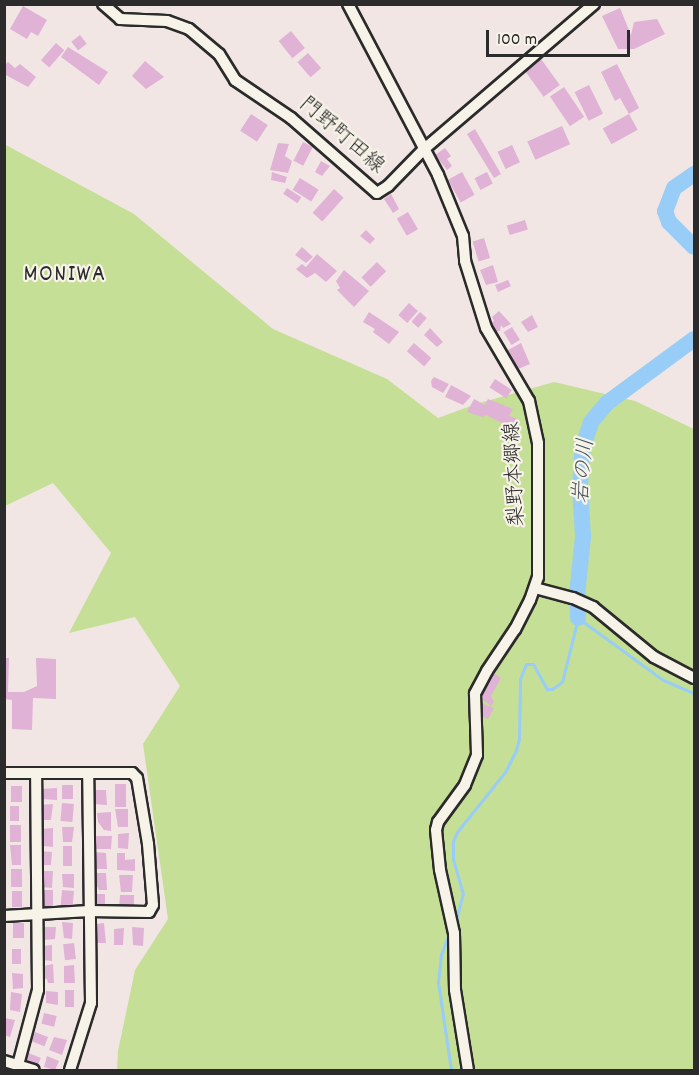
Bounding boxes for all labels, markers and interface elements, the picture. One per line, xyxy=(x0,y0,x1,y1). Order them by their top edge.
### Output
scale bar xyxy=(489,18,633,56)
text: 100 m xyxy=(497,28,537,53)
street label: 門野町田線 xyxy=(293,92,389,180)
district label: MONIWA xyxy=(23,262,107,290)
street label: 梨野本郷線 xyxy=(501,421,531,527)
water label: 岩の川 xyxy=(569,437,601,505)

